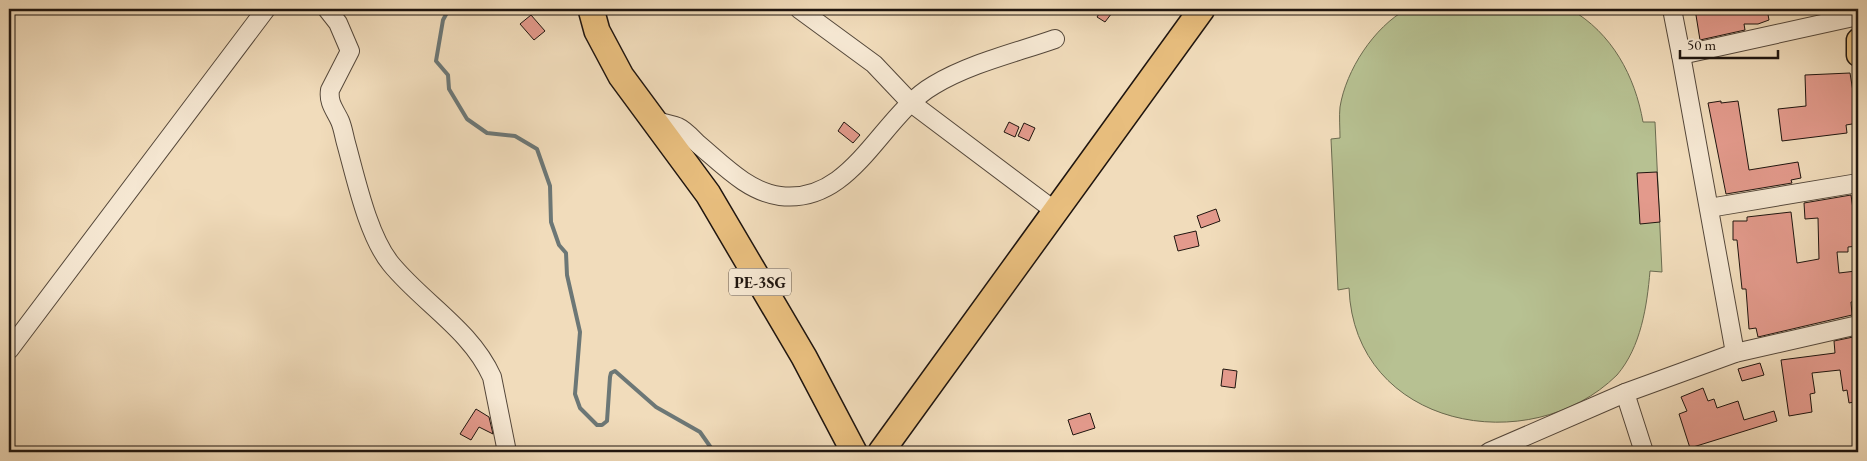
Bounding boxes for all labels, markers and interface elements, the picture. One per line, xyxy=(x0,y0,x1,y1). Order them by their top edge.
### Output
scale bar xyxy=(1680,28,1777,60)
text: 50 m xyxy=(1687,35,1716,54)
road number: PE-3SG xyxy=(729,268,791,296)

